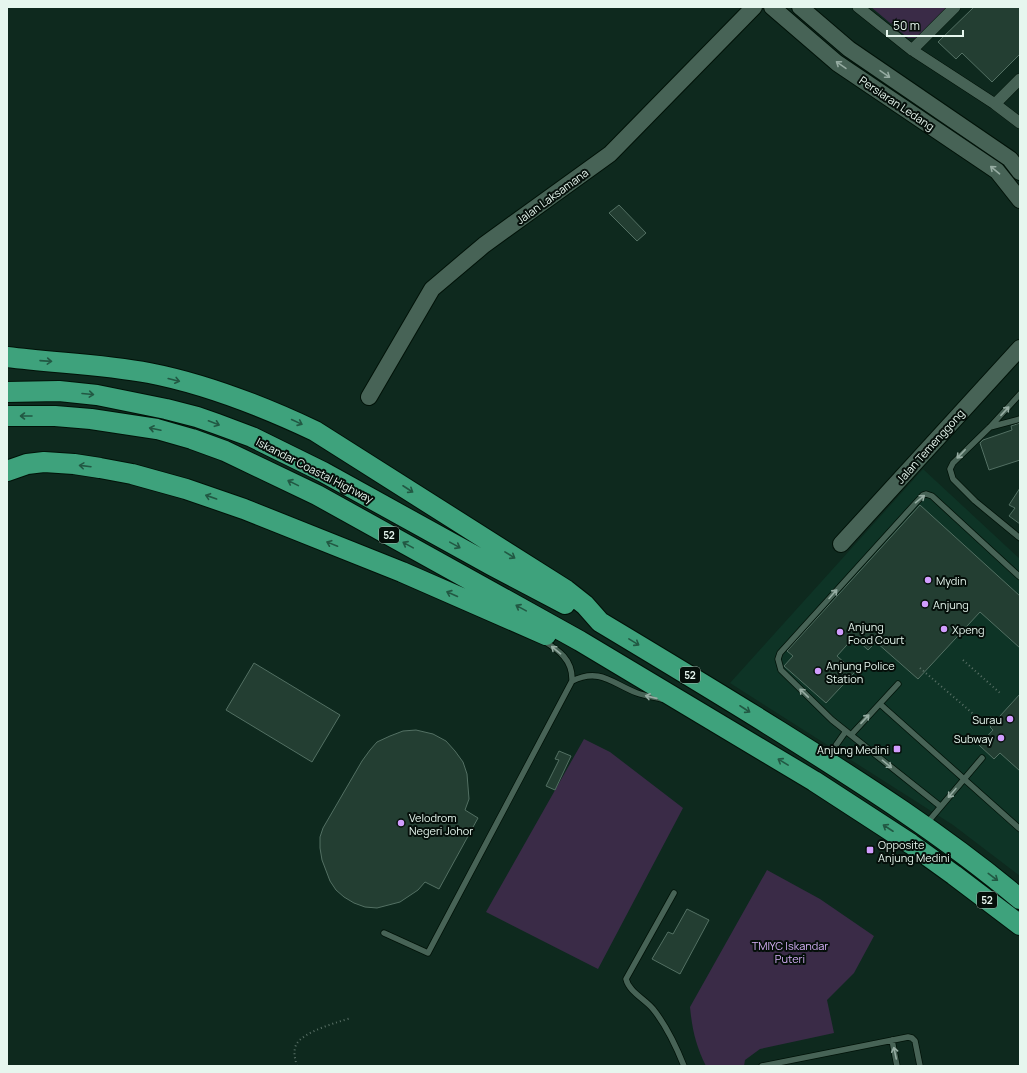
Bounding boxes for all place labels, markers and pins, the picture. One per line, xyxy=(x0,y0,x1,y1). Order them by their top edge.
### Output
place label: Mydin xyxy=(936,573,966,588)
marker: Mydin xyxy=(923,575,933,585)
place label: Anjung xyxy=(933,597,969,612)
marker: Anjung xyxy=(920,599,930,609)
place label: Anjung Food Court xyxy=(848,619,904,647)
place label: Xpeng xyxy=(952,622,985,637)
marker: Xpeng xyxy=(939,624,949,634)
marker: Anjung Food Court xyxy=(835,627,845,637)
place label: Anjung Police Station xyxy=(826,658,895,686)
marker: Anjung Police Station xyxy=(813,666,823,676)
place label: Surau xyxy=(972,712,1002,727)
marker: Surau xyxy=(1005,714,1015,724)
place label: Subway xyxy=(954,731,993,746)
marker: Subway xyxy=(996,733,1006,743)
place label: Anjung Medini xyxy=(817,742,889,757)
marker: Anjung Medini xyxy=(892,744,902,754)
place label: Velodrom Negeri Johor xyxy=(409,810,473,838)
marker: Velodrom Negeri Johor xyxy=(396,818,406,828)
place label: Opposite Anjung Medini xyxy=(878,837,950,865)
marker: Opposite Anjung Medini xyxy=(865,845,875,855)

